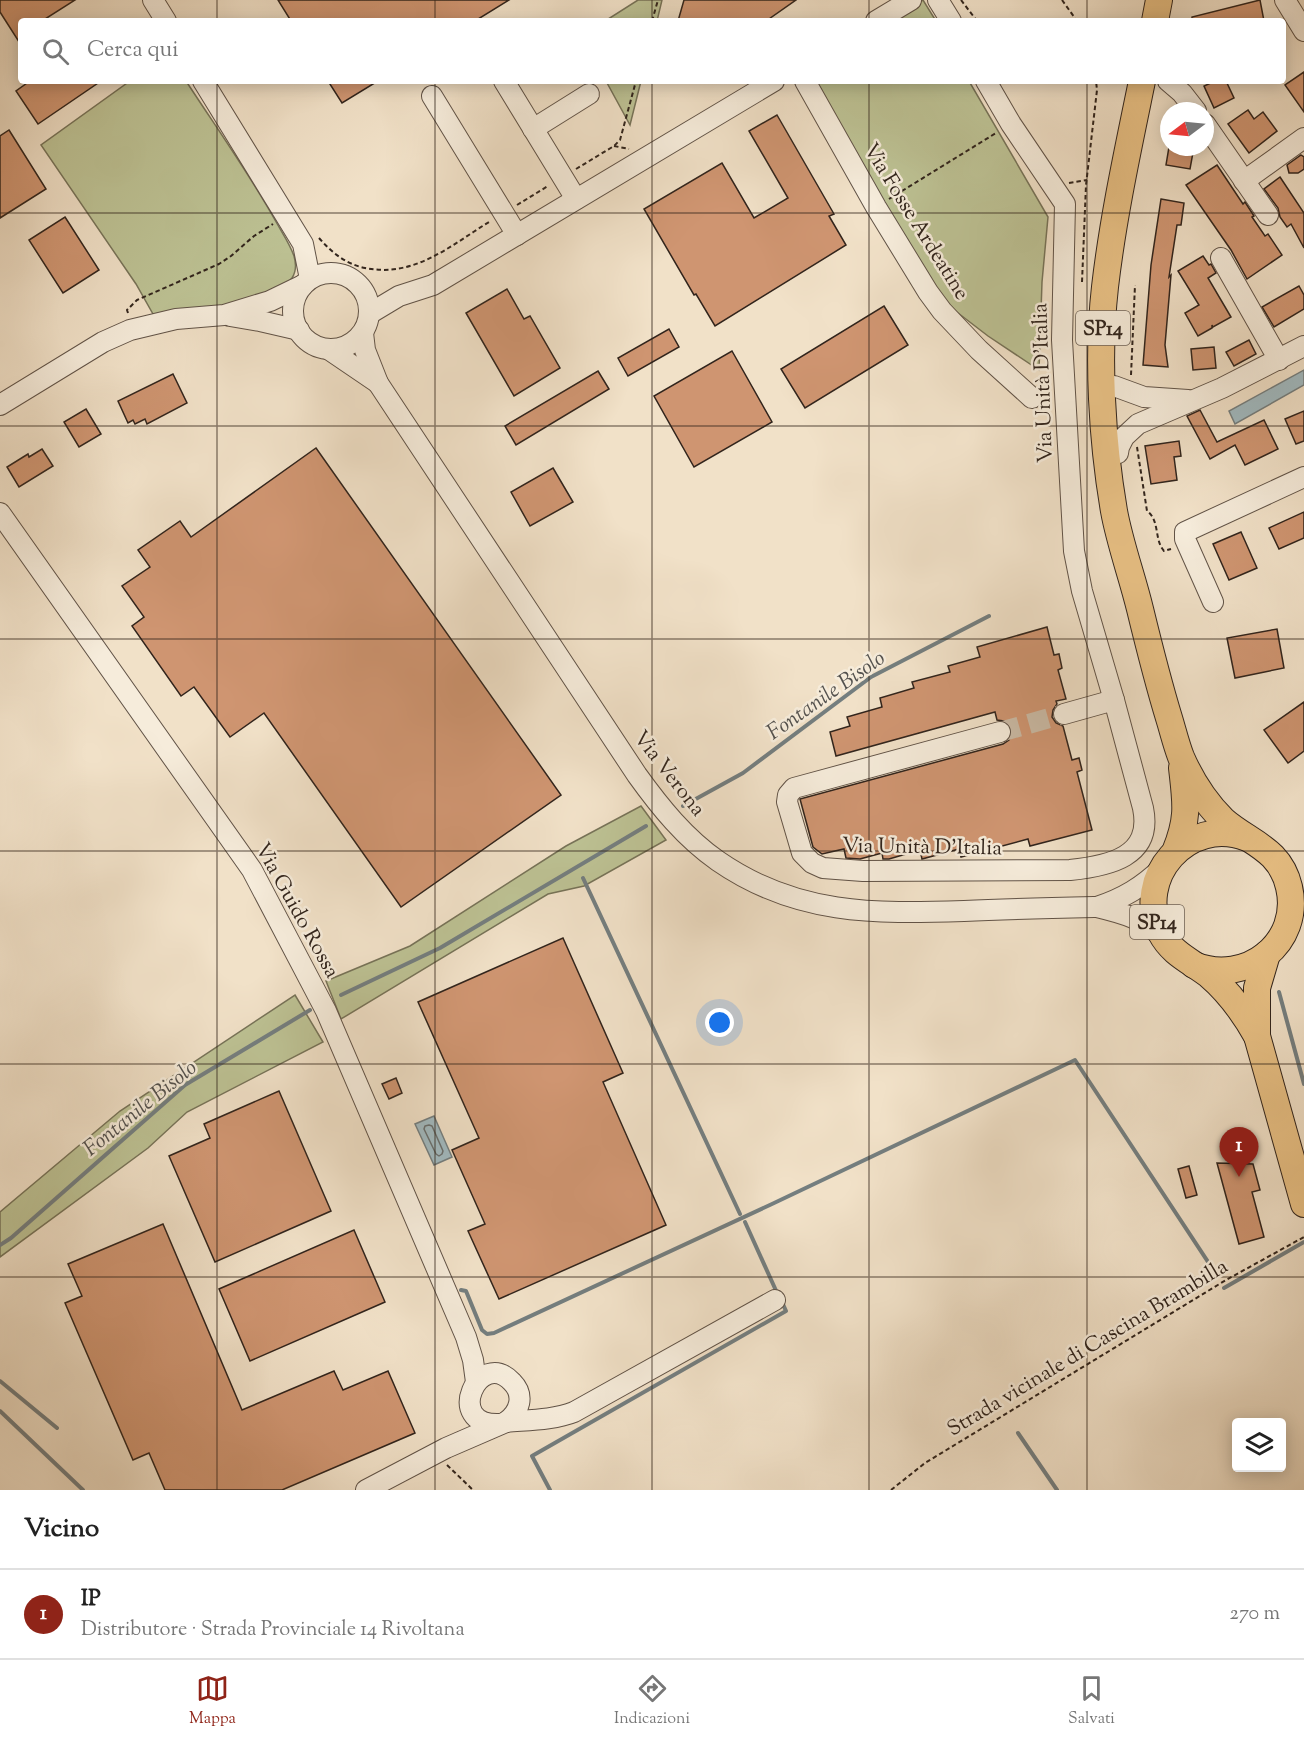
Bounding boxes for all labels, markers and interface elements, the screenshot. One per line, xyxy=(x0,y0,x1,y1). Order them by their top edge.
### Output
search box xyxy=(18,18,1286,84)
icon: search xyxy=(39,35,72,68)
text: Cerca qui xyxy=(87,35,178,67)
north arrow xyxy=(1160,102,1214,156)
street label: Via Fosse Ardeatine xyxy=(855,138,976,306)
street label: Via Unità D'Italia xyxy=(1026,302,1062,463)
road number: SP14 xyxy=(1076,311,1130,345)
water label: Fontanile Bisolo xyxy=(761,643,893,749)
street label: Via Verona xyxy=(625,725,712,824)
street label: Via Unità D'Italia xyxy=(842,832,1003,864)
street label: Via Guido Rossa xyxy=(247,838,346,984)
road number: SP14 xyxy=(1130,905,1184,939)
your location xyxy=(705,1008,734,1037)
water label: Fontanile Bisolo xyxy=(77,1053,205,1165)
pin: 1 xyxy=(1220,1128,1258,1177)
street label: Strada vicinale di Cascina Brambilla xyxy=(942,1253,1234,1445)
map controls xyxy=(1232,1418,1286,1472)
button: layers xyxy=(1232,1418,1286,1472)
text: Vicino xyxy=(24,1511,99,1548)
text: IP xyxy=(81,1584,101,1616)
text: 1 xyxy=(40,1600,47,1629)
text: 270 m xyxy=(1230,1600,1280,1629)
text: Distributore · Strada Provinciale 14 Rivoltana xyxy=(81,1616,465,1645)
tab: Mappa xyxy=(189,1672,236,1731)
tab: Indicazioni xyxy=(614,1672,690,1731)
tab: Salvati xyxy=(1068,1672,1115,1731)

